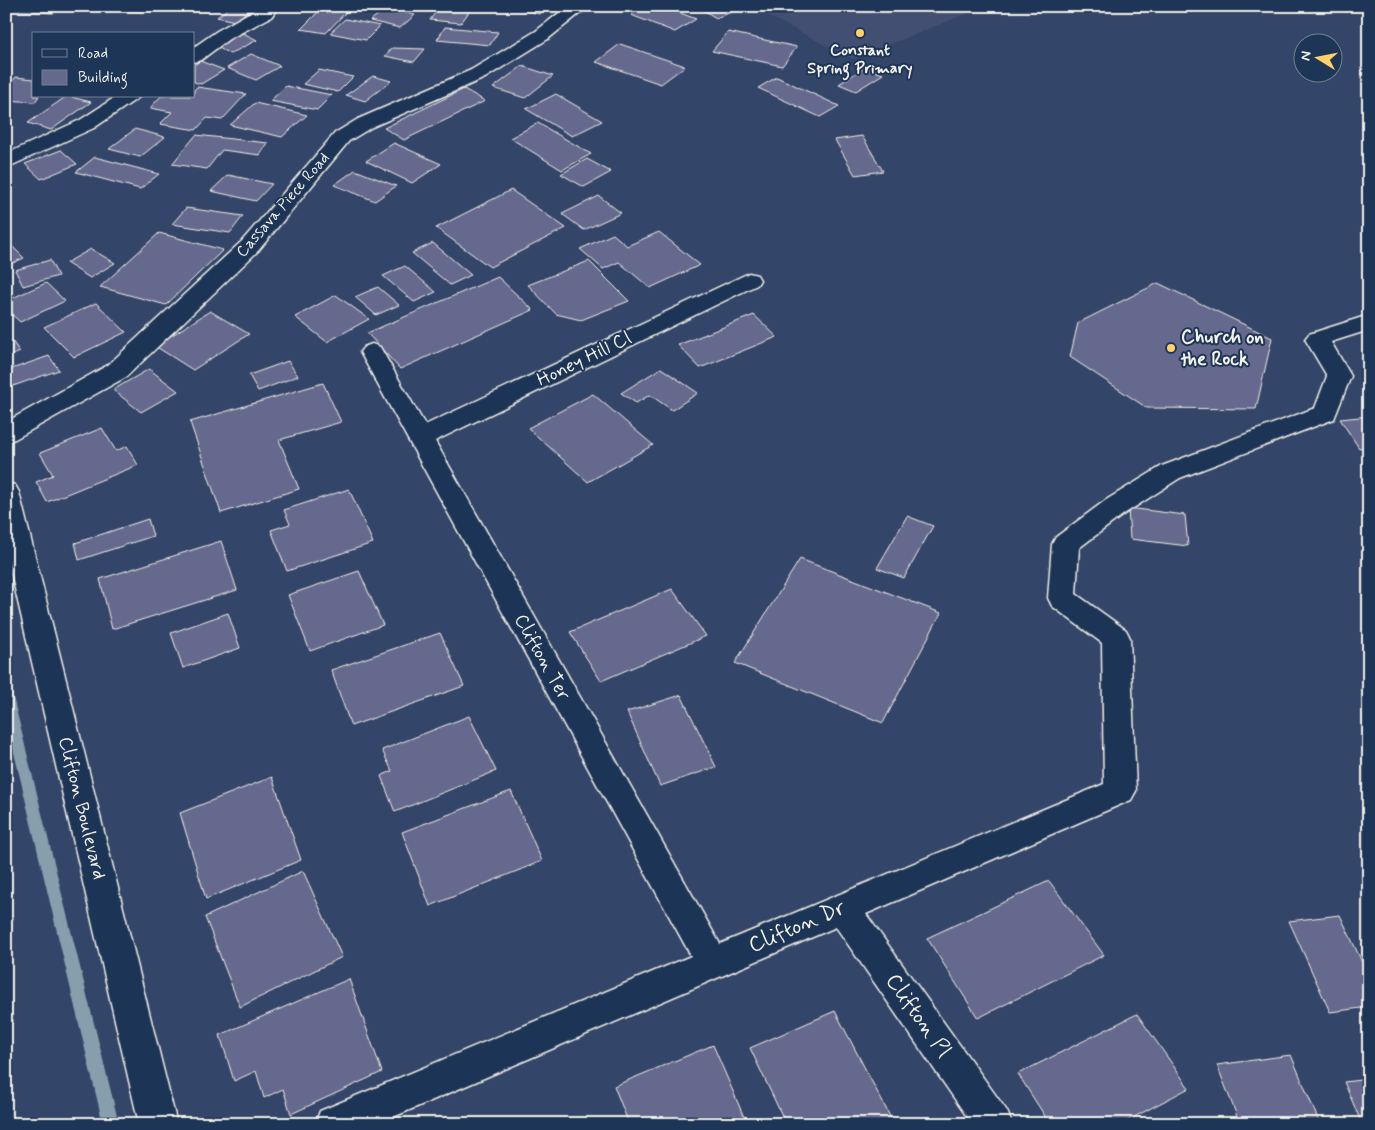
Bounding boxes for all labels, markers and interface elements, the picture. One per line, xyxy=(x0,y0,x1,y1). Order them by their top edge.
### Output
marker: Constant Spring Primary xyxy=(854,27,866,39)
legend xyxy=(32,32,195,98)
north arrow xyxy=(1292,32,1342,82)
place label: Constant Spring Primary xyxy=(807,40,913,81)
text: Road xyxy=(78,44,108,64)
text: N xyxy=(1297,50,1316,62)
text: Building xyxy=(78,68,128,89)
street label: Cassava Piece Road xyxy=(232,148,334,262)
street label: Honey Hill Cl xyxy=(533,325,636,393)
place label: Church on the Rock xyxy=(1180,325,1264,372)
marker: Church on the Rock xyxy=(1165,342,1177,354)
street label: Clifton Ter xyxy=(508,609,576,705)
street label: Clifton Boulevard xyxy=(52,734,112,882)
street label: Clifton Dr xyxy=(744,894,850,960)
street label: Clifton Pl xyxy=(879,968,957,1064)

